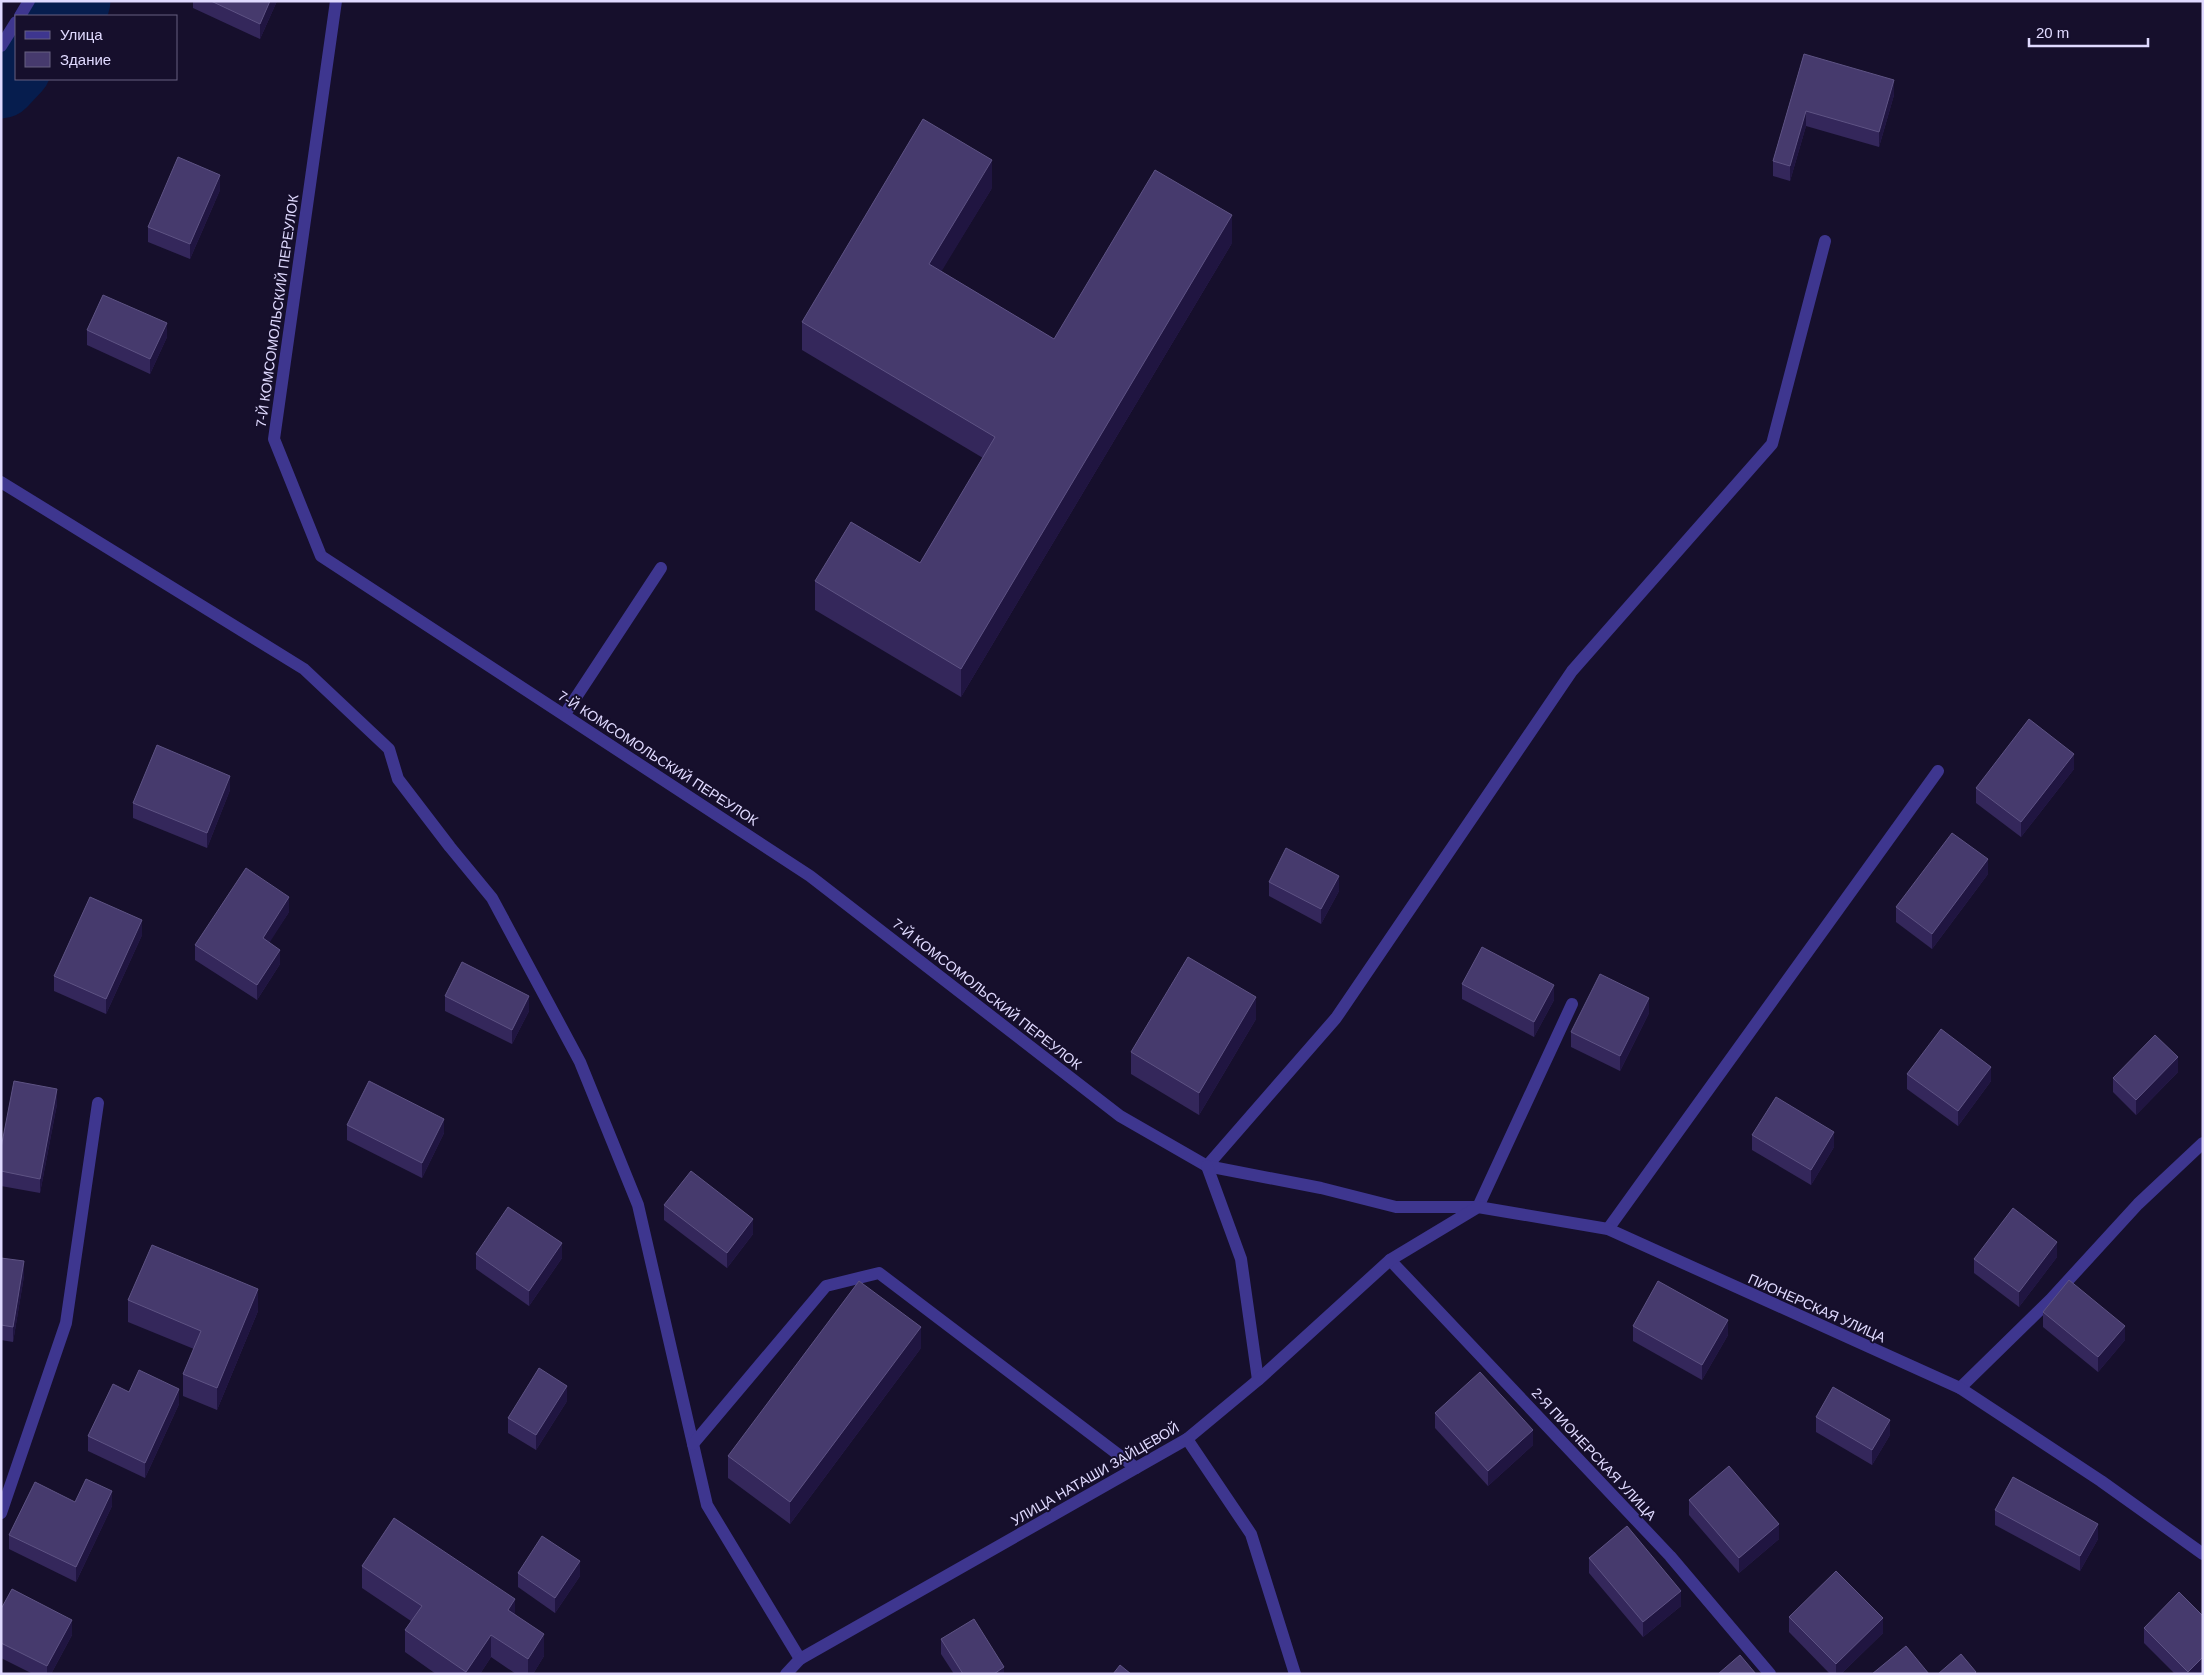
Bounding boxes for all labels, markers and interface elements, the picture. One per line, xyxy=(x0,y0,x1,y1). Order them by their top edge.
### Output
legend xyxy=(15,15,178,80)
scale bar xyxy=(2029,15,2148,47)
text: 20 m xyxy=(2036,24,2069,41)
text: Улица xyxy=(60,26,103,43)
text: Здание xyxy=(60,51,111,68)
street label: 7-Й КОМСОМОЛЬСКИЙ ПЕРЕУЛОК xyxy=(252,192,301,429)
street label: 7-Й КОМСОМОЛЬСКИЙ ПЕРЕУЛОК xyxy=(555,686,762,829)
street label: 7-Й КОМСОМОЛЬСКИЙ ПЕРЕУЛОК xyxy=(889,915,1086,1073)
street label: ПИОНЕРСКАЯ УЛИЦА xyxy=(1746,1270,1889,1346)
street label: 2-Я ПИОНЕРСКАЯ УЛИЦА xyxy=(1528,1385,1660,1524)
street label: УЛИЦА НАТАШИ ЗАЙЦЕВОЙ xyxy=(1008,1418,1182,1529)

